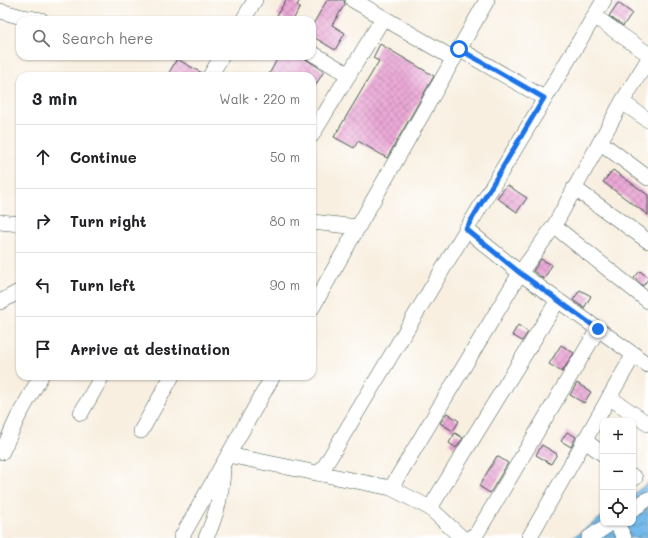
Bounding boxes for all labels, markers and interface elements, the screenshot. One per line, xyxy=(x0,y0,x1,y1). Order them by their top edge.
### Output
search box xyxy=(16,16,316,60)
icon: search xyxy=(30,27,52,49)
text: Search here xyxy=(62,28,153,48)
route start xyxy=(450,40,468,58)
text: 3 min xyxy=(32,87,77,109)
text: Walk · 220 m xyxy=(219,90,300,107)
icon: ahead xyxy=(32,146,54,168)
text: Continue xyxy=(70,147,137,167)
text: 50 m xyxy=(270,148,300,165)
icon: right xyxy=(32,210,54,232)
text: Turn right xyxy=(70,211,147,231)
text: 80 m xyxy=(270,212,300,229)
icon: left xyxy=(32,274,54,296)
text: Turn left xyxy=(70,275,135,295)
text: 90 m xyxy=(270,276,300,293)
route end xyxy=(589,320,607,338)
icon: arrive xyxy=(32,338,54,360)
text: Arrive at destination xyxy=(70,339,230,359)
map controls xyxy=(600,418,636,526)
button: + xyxy=(600,418,636,454)
button: − xyxy=(600,454,636,490)
button: locate xyxy=(600,490,636,526)

